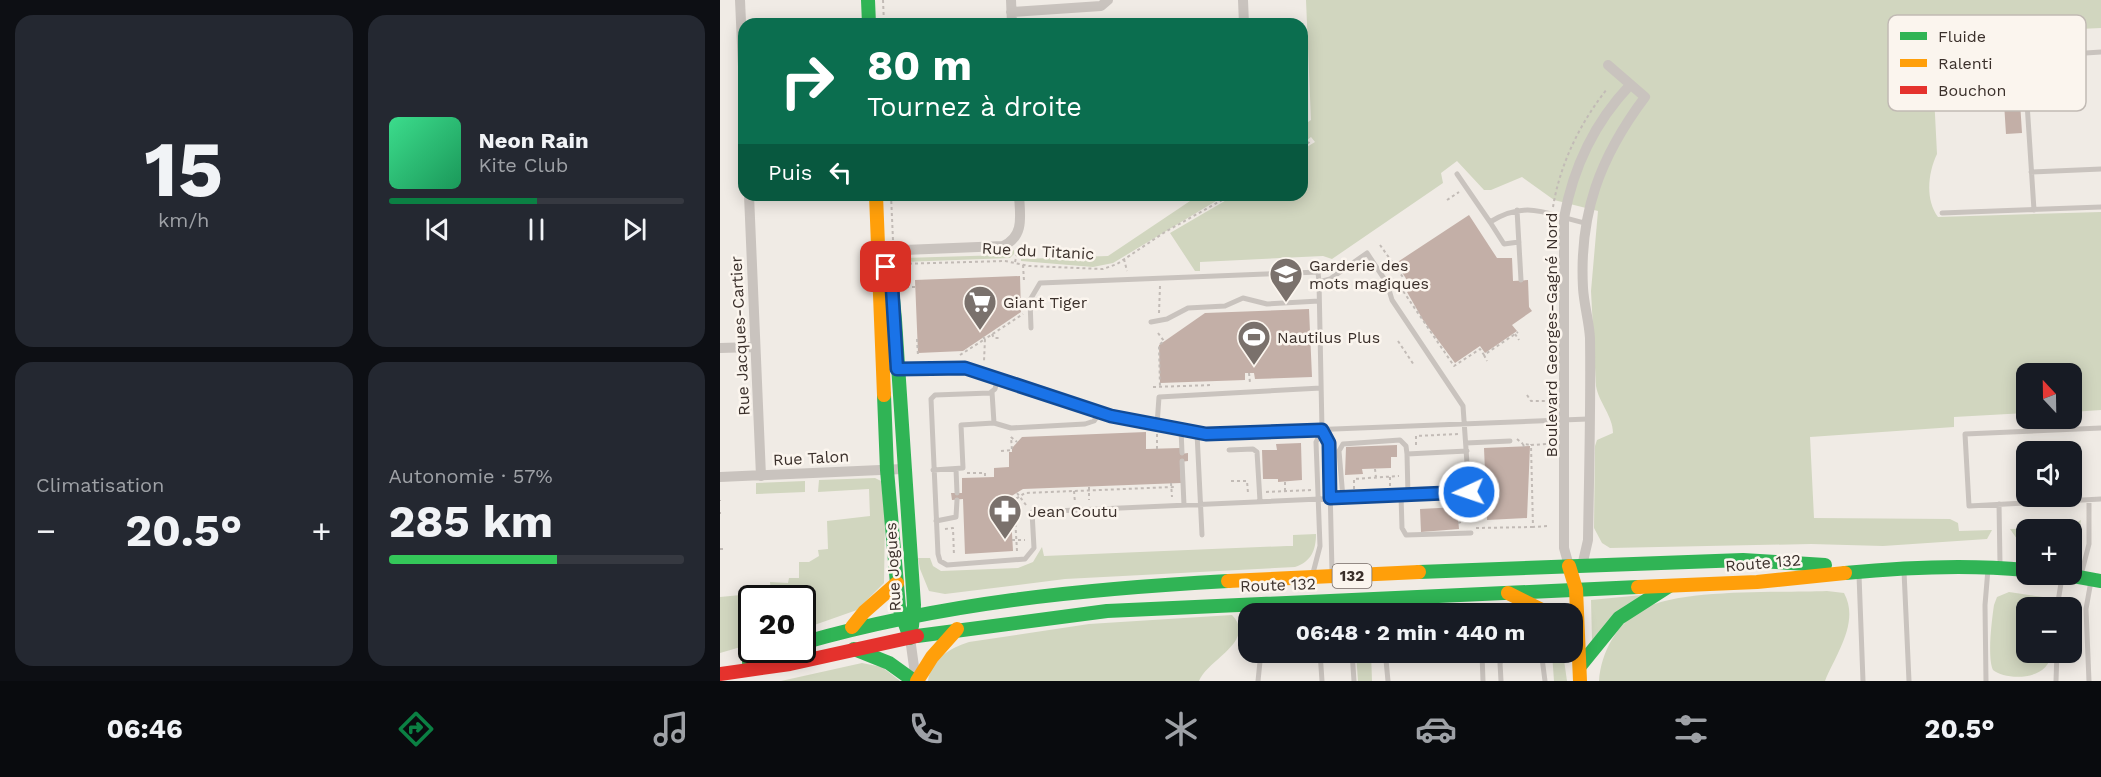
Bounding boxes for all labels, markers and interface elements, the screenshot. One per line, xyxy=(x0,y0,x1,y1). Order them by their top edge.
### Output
legend xyxy=(1888,15,2086,111)
text: Fluide xyxy=(1938,27,1986,46)
text: 80 m xyxy=(867,41,972,90)
icon: right xyxy=(768,42,846,120)
text: Ralenti xyxy=(1938,54,1993,73)
text: Bouchon xyxy=(1938,81,2006,100)
text: Tournez à droite xyxy=(867,91,1082,123)
text: 15 xyxy=(144,123,223,215)
text: Neon Rain xyxy=(479,128,589,153)
text: Kite Club xyxy=(479,153,568,177)
icon: left xyxy=(824,156,857,189)
text: Puis xyxy=(768,160,812,185)
text: km/h xyxy=(158,208,210,232)
icon: previous xyxy=(421,213,454,246)
icon: pause xyxy=(520,213,553,246)
icon: next xyxy=(618,213,651,246)
street label: Boulevard Georges-Gagné Nord xyxy=(1542,213,1561,457)
street label: Rue du Titanic xyxy=(981,239,1095,263)
pin xyxy=(860,241,911,292)
icon: arrive xyxy=(869,250,902,283)
street label: Rue Jacques-Cartier xyxy=(726,255,754,416)
school or university icon: Garderie des mots magiques xyxy=(1268,256,1304,303)
place label: Garderie des mots magiques xyxy=(1309,256,1429,293)
supermarket icon: Giant Tiger xyxy=(962,284,998,331)
place label: Giant Tiger xyxy=(1003,293,1088,312)
sports icon: Nautilus Plus xyxy=(1236,319,1272,366)
place label: Nautilus Plus xyxy=(1277,328,1380,347)
north arrow xyxy=(2016,363,2082,429)
map controls xyxy=(2016,363,2082,663)
button: sound xyxy=(2016,441,2082,507)
street label: Rue Talon xyxy=(773,447,849,469)
position arrow xyxy=(1437,460,1501,524)
text: Autonomie · 57% xyxy=(389,464,553,488)
text: Climatisation xyxy=(36,473,164,497)
pharmacy icon: Jean Coutu xyxy=(987,493,1023,540)
text: 285 km xyxy=(389,495,553,548)
place label: Jean Coutu xyxy=(1028,502,1118,521)
text: 20.5° xyxy=(125,504,242,557)
text: − xyxy=(36,511,56,550)
text: + xyxy=(312,511,332,550)
button: + xyxy=(2016,519,2082,585)
street label: Rue Jogues xyxy=(881,522,905,612)
street label: Route 132 xyxy=(1724,550,1802,576)
road number: 132 xyxy=(1332,564,1372,588)
street label: Route 132 xyxy=(1240,574,1316,596)
speed limit sign: 20 xyxy=(738,585,816,663)
button: − xyxy=(2016,597,2082,663)
text: 06:48 · 2 min · 440 m xyxy=(1296,620,1525,645)
icon: directions xyxy=(395,708,437,750)
icon: music xyxy=(650,708,692,750)
icon: phone xyxy=(905,708,947,750)
icon: climate xyxy=(1160,708,1202,750)
icon: car xyxy=(1415,708,1457,750)
icon: filters xyxy=(1670,708,1712,750)
text: 06:46 xyxy=(106,713,183,745)
text: 20.5° xyxy=(1924,713,1995,745)

